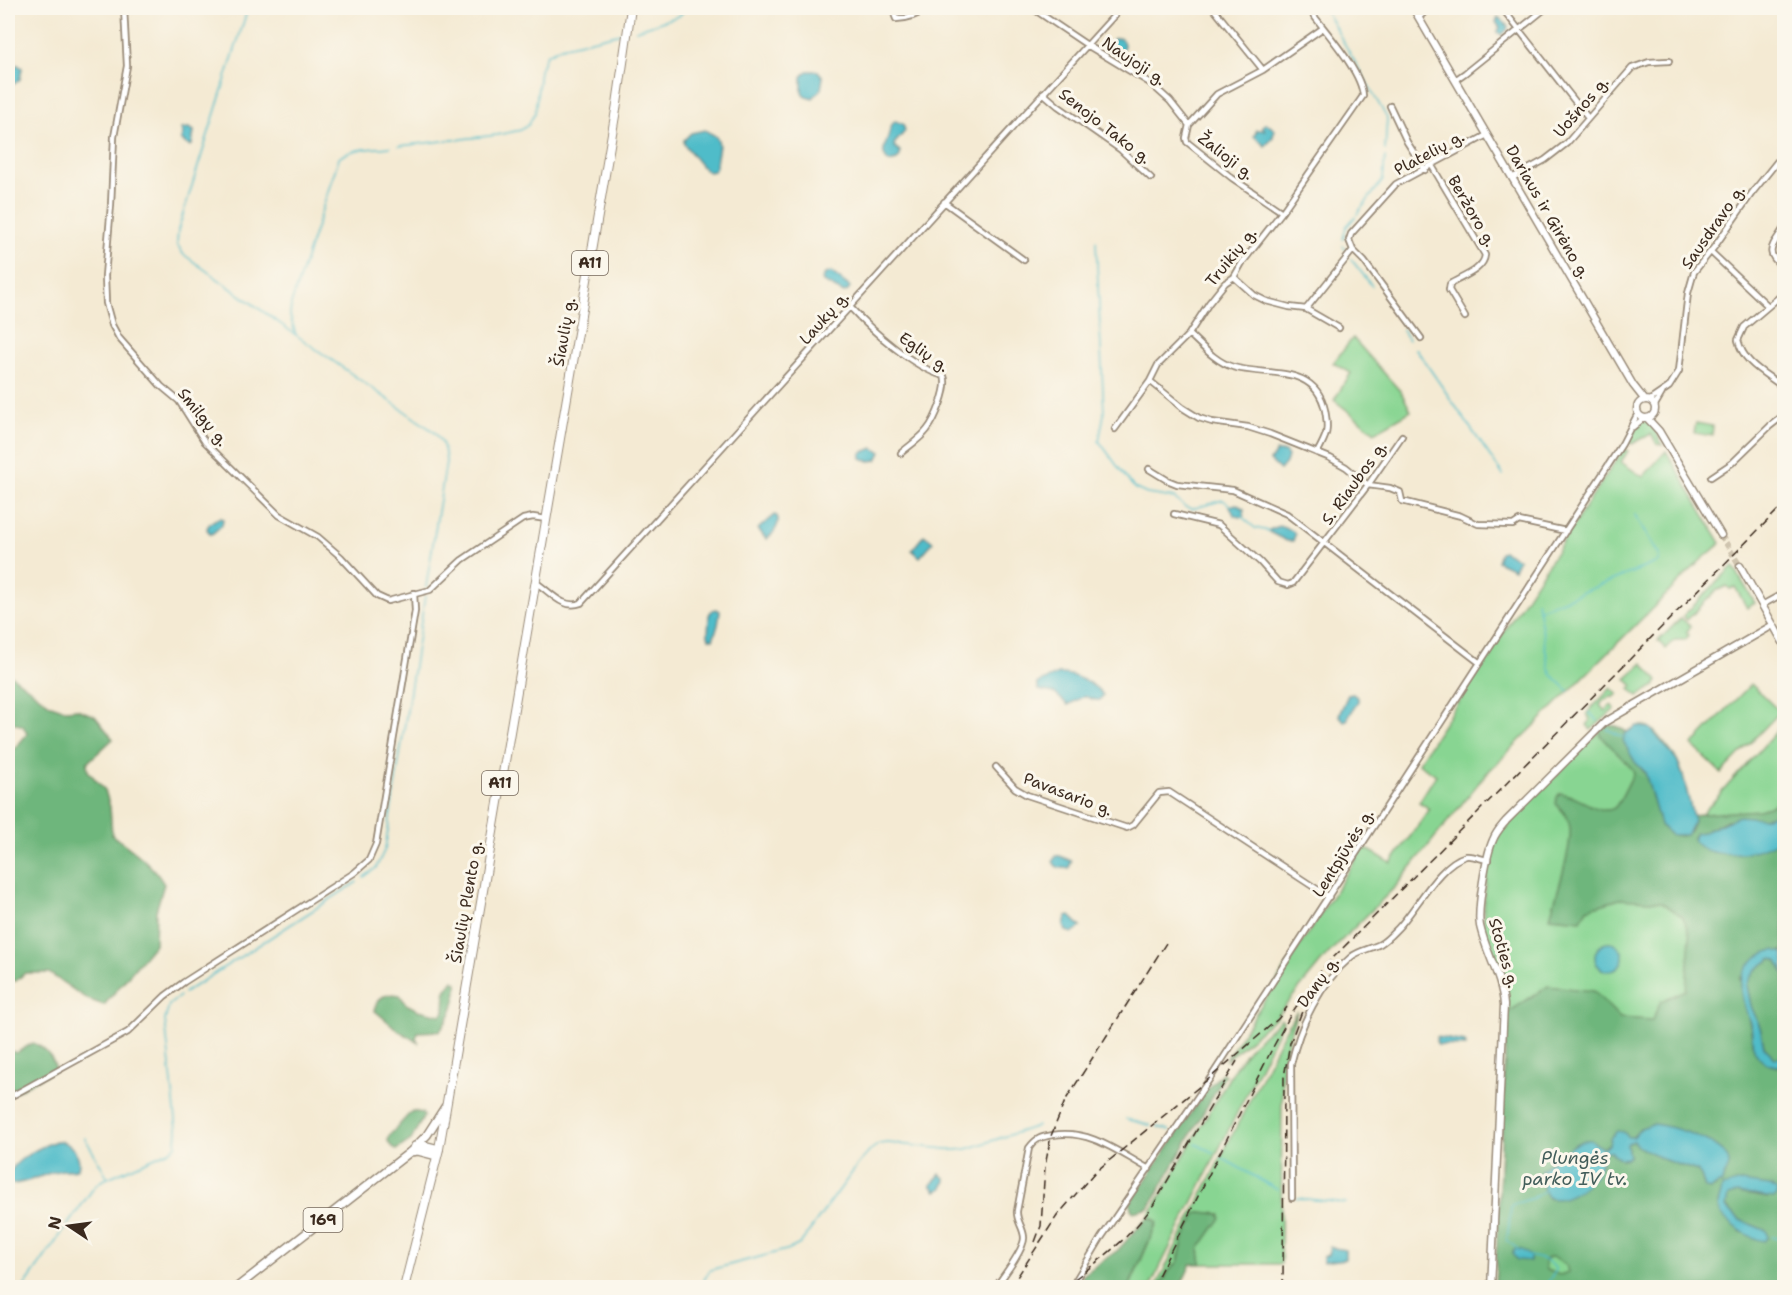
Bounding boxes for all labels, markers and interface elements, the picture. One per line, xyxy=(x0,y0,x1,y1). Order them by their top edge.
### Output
street label: Naujoji g. xyxy=(1098,32,1170,90)
street label: Uošnos g. xyxy=(1549,72,1613,142)
street label: Senojo Tako g. xyxy=(1055,83,1155,169)
street label: Platelių g. xyxy=(1390,126,1468,180)
street label: Žalioji g. xyxy=(1194,128,1258,184)
street label: Dariaus ir Girėno g. xyxy=(1501,141,1595,283)
street label: Beržoro g. xyxy=(1443,171,1501,251)
street label: Sausdravo g. xyxy=(1676,181,1750,273)
street label: Truikių g. xyxy=(1201,223,1261,291)
road number: A11 xyxy=(572,251,608,275)
street label: Laukų g. xyxy=(795,287,853,349)
street label: Šiaulių g. xyxy=(548,296,580,368)
street label: Eglių g. xyxy=(895,327,953,377)
street label: Smilgų g. xyxy=(173,383,233,451)
street label: S. Riaubos g. xyxy=(1317,437,1391,529)
street label: Pavasario g. xyxy=(1021,767,1115,821)
road number: A11 xyxy=(482,771,518,795)
street label: Lentpjūvės g. xyxy=(1308,805,1378,901)
street label: Šiaulių Plento g. xyxy=(445,839,487,965)
street label: Stoties g. xyxy=(1484,916,1524,990)
street label: Danų g. xyxy=(1292,952,1344,1012)
water label: Plungės parko IV tv. xyxy=(1521,1146,1628,1191)
north arrow xyxy=(39,1196,99,1256)
road number: 169 xyxy=(304,1208,342,1232)
text: N xyxy=(43,1214,67,1231)

